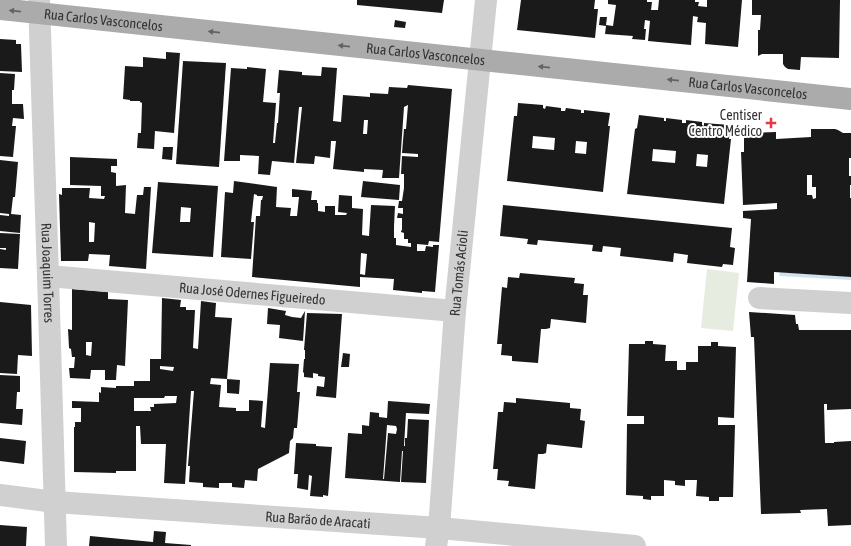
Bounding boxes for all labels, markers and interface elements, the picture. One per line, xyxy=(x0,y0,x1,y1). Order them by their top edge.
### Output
street label: Rua Carlos Vasconcelos xyxy=(43,6,164,34)
one-way arrow xyxy=(9,7,21,14)
one-way arrow xyxy=(208,29,220,35)
street label: Rua Carlos Vasconcelos xyxy=(365,40,486,68)
one-way arrow xyxy=(338,42,350,49)
one-way arrow xyxy=(538,63,550,70)
street label: Rua Carlos Vasconcelos xyxy=(688,74,808,102)
one-way arrow xyxy=(667,77,679,83)
place label: Centiser Centro Médico xyxy=(689,107,763,139)
marker: Centiser Centro Médico xyxy=(765,117,777,129)
street label: Rua Joaquim Torres xyxy=(38,223,57,323)
street label: Rua Tomás Acioli xyxy=(447,229,471,317)
street label: Rua José Odernes Figueiredo xyxy=(178,279,326,308)
street label: Rua Barão de Aracati xyxy=(265,508,371,531)

